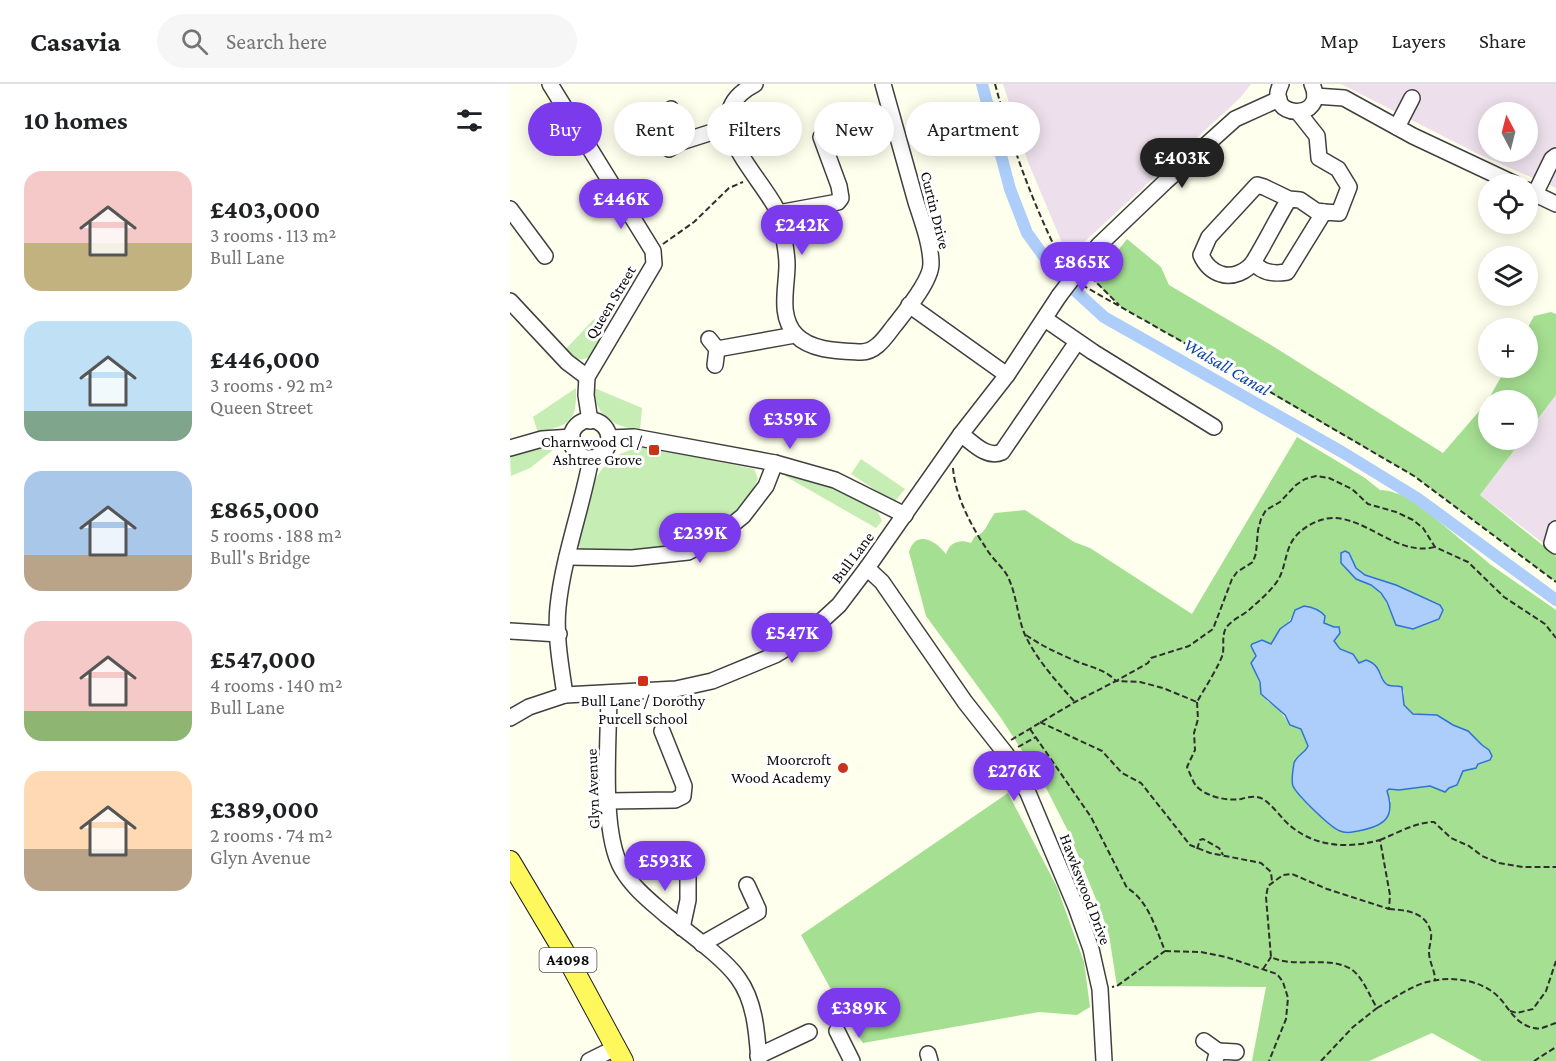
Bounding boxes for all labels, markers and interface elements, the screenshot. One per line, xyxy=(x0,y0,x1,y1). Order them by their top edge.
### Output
search box xyxy=(157,14,577,68)
icon: search xyxy=(178,25,211,58)
text: Casavia xyxy=(30,26,121,57)
text: Search here xyxy=(226,29,327,54)
text: Map xyxy=(1320,29,1359,53)
text: Layers xyxy=(1392,29,1446,53)
text: Share xyxy=(1479,29,1526,53)
chip: Buy xyxy=(528,102,602,156)
chip: Rent xyxy=(614,102,695,156)
chip: Filters xyxy=(707,102,802,156)
chip: New xyxy=(814,102,894,156)
chip: Apartment xyxy=(906,102,1040,156)
north arrow xyxy=(1478,102,1538,162)
map controls xyxy=(1478,102,1538,450)
icon: filters xyxy=(453,104,486,137)
text: 10 homes xyxy=(24,106,128,135)
pin: £403K xyxy=(1140,138,1224,189)
text: £403K xyxy=(1154,146,1210,168)
street label: Curtin Drive xyxy=(918,170,953,251)
button: locate xyxy=(1478,174,1538,234)
pin: £446K xyxy=(579,179,663,230)
text: £446K xyxy=(593,187,649,209)
icon: home xyxy=(72,195,144,267)
text: £403,000 xyxy=(210,195,320,224)
pin: £242K xyxy=(760,205,844,256)
text: £242K xyxy=(775,213,829,235)
text: 3 rooms · 113 m² xyxy=(210,224,336,246)
pin: £865K xyxy=(1040,242,1124,293)
text: Bull Lane xyxy=(210,246,285,268)
button: layers xyxy=(1478,246,1538,306)
text: £865K xyxy=(1054,250,1110,272)
street label: Queen Street xyxy=(582,262,639,342)
button: + xyxy=(1478,318,1538,378)
water label: Walsall Canal xyxy=(1181,334,1274,400)
icon: home xyxy=(72,345,144,417)
text: £446,000 xyxy=(210,345,320,374)
text: 3 rooms · 92 m² xyxy=(210,374,333,396)
button: − xyxy=(1478,390,1538,450)
text: Queen Street xyxy=(210,396,313,418)
pin: £359K xyxy=(748,399,832,450)
text: £359K xyxy=(763,407,817,429)
place label: Charnwood Cl / Ashtree Grove xyxy=(541,433,643,468)
marker: Charnwood Cl / Ashtree Grove xyxy=(647,443,661,457)
icon: home xyxy=(72,495,144,567)
text: £865,000 xyxy=(210,495,320,524)
pin: £239K xyxy=(658,513,742,564)
text: £239K xyxy=(673,521,727,543)
text: 5 rooms · 188 m² xyxy=(210,524,342,546)
street label: Bull Lane xyxy=(828,528,877,586)
text: Bull's Bridge xyxy=(210,546,310,568)
pin: £547K xyxy=(750,613,834,664)
text: £547K xyxy=(765,621,819,643)
icon: home xyxy=(72,645,144,717)
text: £547,000 xyxy=(210,645,316,674)
text: 4 rooms · 140 m² xyxy=(210,674,343,696)
marker: Bull Lane / Dorothy Purcell School xyxy=(636,674,650,688)
place label: Bull Lane / Dorothy Purcell School xyxy=(581,692,706,727)
text: Bull Lane xyxy=(210,696,285,718)
street label: Glyn Avenue xyxy=(583,748,603,829)
place label: Moorcroft Wood Academy xyxy=(731,751,832,787)
pin: £276K xyxy=(972,751,1056,802)
text: £276K xyxy=(987,759,1041,781)
marker: Moorcroft Wood Academy xyxy=(836,761,850,775)
icon: home xyxy=(72,795,144,867)
text: £389,000 xyxy=(210,795,319,824)
text: 2 rooms · 74 m² xyxy=(210,824,332,846)
street label: Hawkswood Drive xyxy=(1057,831,1114,947)
pin: £593K xyxy=(623,841,707,892)
text: Glyn Avenue xyxy=(210,846,311,868)
text: £593K xyxy=(638,849,692,871)
road number: A4098 xyxy=(539,948,596,972)
pin: £389K xyxy=(817,988,901,1039)
text: £389K xyxy=(831,996,887,1018)

